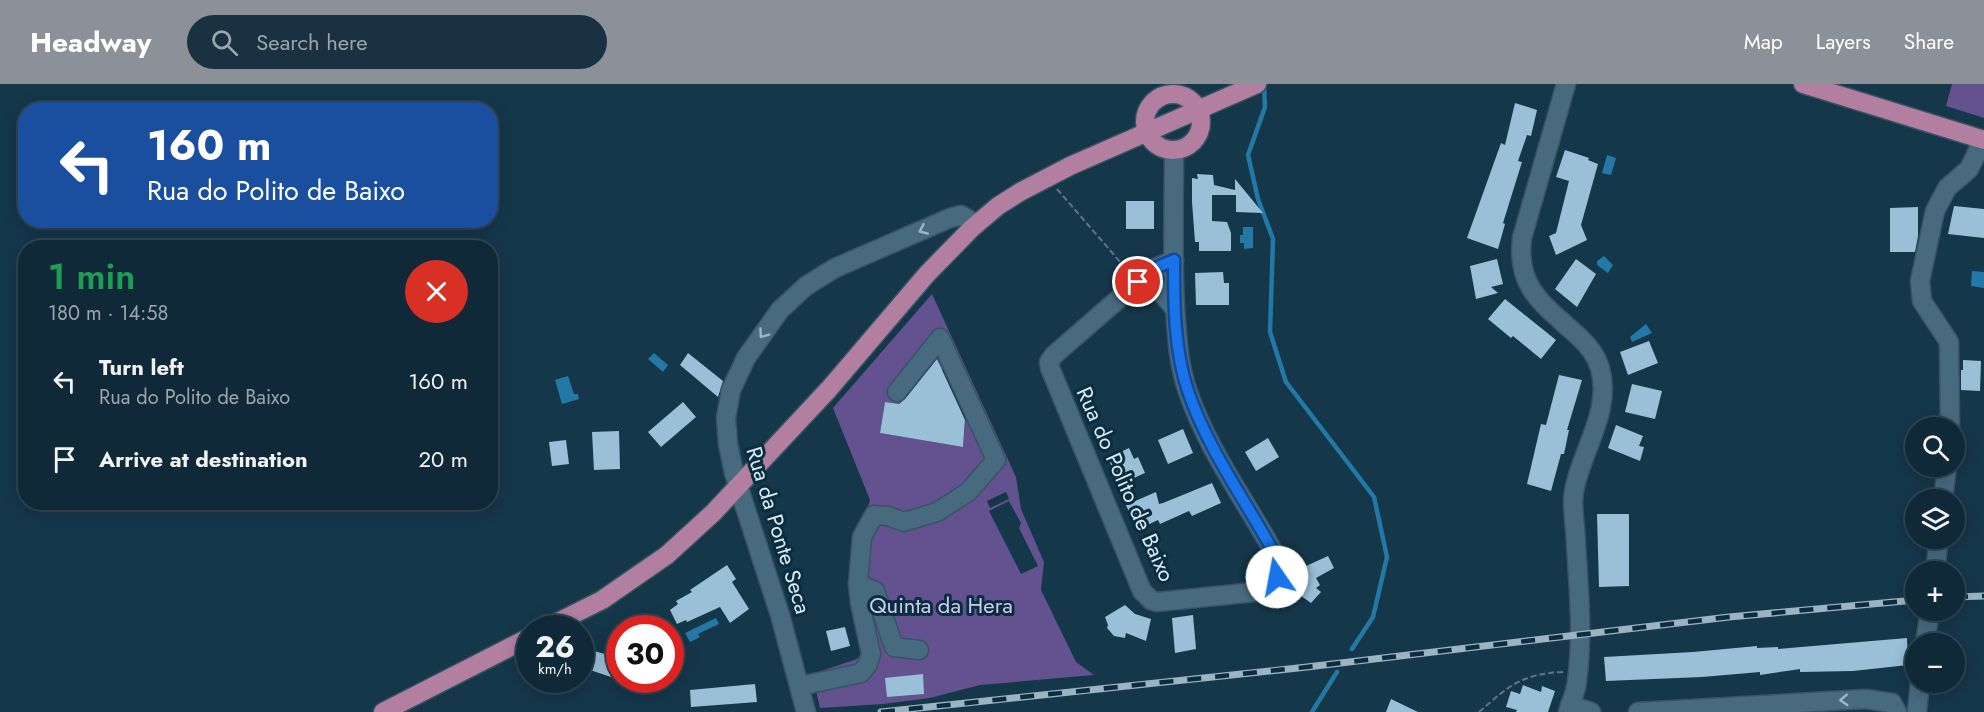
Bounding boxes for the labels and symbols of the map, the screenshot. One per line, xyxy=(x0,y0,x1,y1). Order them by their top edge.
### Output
one-way arrow xyxy=(918,223,929,235)
pin xyxy=(1112,256,1163,307)
one-way arrow xyxy=(759,328,770,339)
street label: Rua do Polito de Baixo xyxy=(1069,381,1183,587)
street label: Rua da Ponte Seca xyxy=(738,442,820,618)
position arrow xyxy=(1245,545,1309,609)
park label: Quinta da Hera xyxy=(869,589,1013,621)
speed limit sign: 30 xyxy=(606,615,684,693)
one-way arrow xyxy=(1840,693,1849,706)

